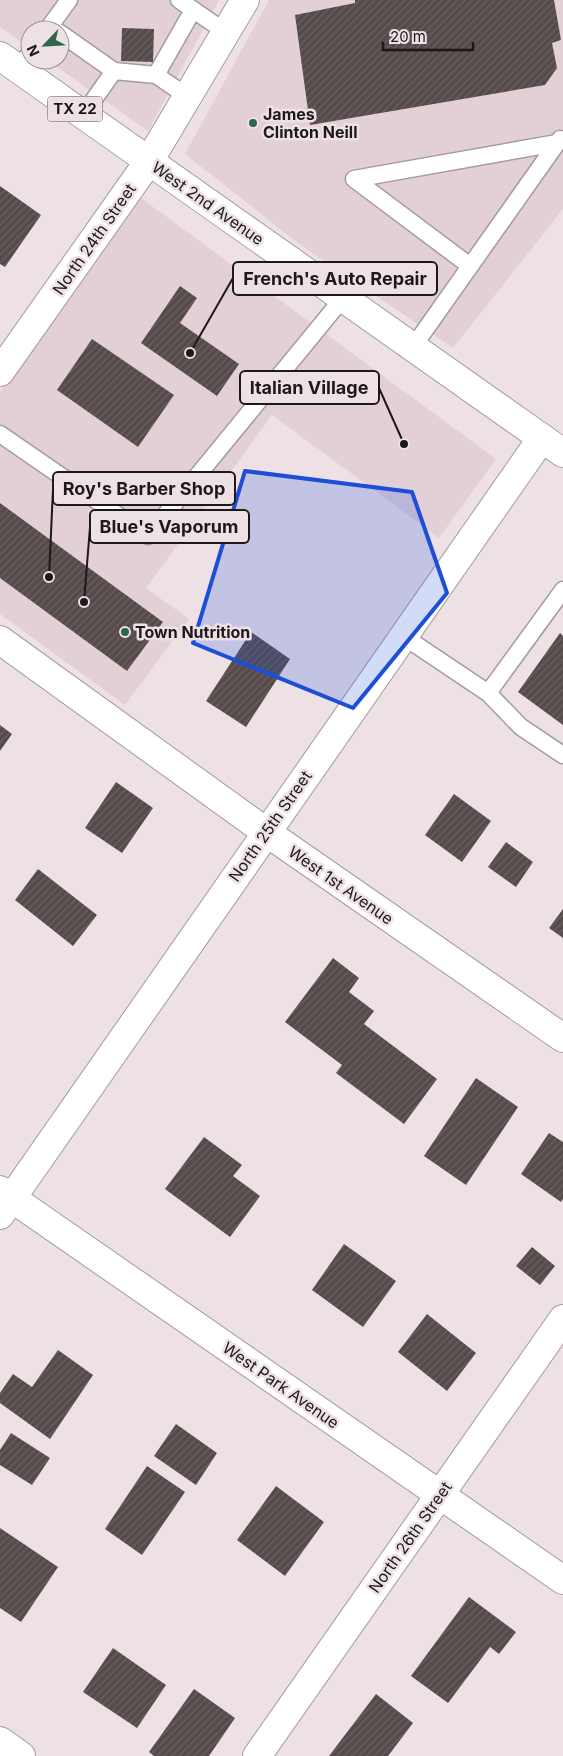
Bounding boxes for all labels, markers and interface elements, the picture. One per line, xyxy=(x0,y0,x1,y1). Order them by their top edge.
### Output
north arrow xyxy=(20,20,70,70)
scale bar xyxy=(383,20,473,52)
text: 20 m xyxy=(390,27,426,46)
text: N xyxy=(23,42,43,59)
road number: TX 22 xyxy=(48,96,102,122)
place label: James Clinton Neill xyxy=(263,104,357,142)
marker: James Clinton Neill xyxy=(247,117,259,129)
street label: West 2nd Avenue xyxy=(148,157,268,249)
street label: North 24th Street xyxy=(48,179,140,299)
callout: French's Auto Repair xyxy=(233,262,437,295)
text: French's Auto Repair xyxy=(243,268,427,289)
callout: Italian Village xyxy=(240,371,379,404)
text: Italian Village xyxy=(250,377,369,398)
callout: Roy's Barber Shop xyxy=(53,472,235,505)
text: Roy's Barber Shop xyxy=(63,478,225,499)
callout: Blue's Vaporum xyxy=(90,510,249,543)
text: Blue's Vaporum xyxy=(100,516,238,537)
place label: Town Nutrition xyxy=(135,622,250,642)
marker: Town Nutrition xyxy=(119,626,131,638)
street label: North 25th Street xyxy=(224,767,316,885)
street label: West 1st Avenue xyxy=(285,841,397,929)
street label: West Park Avenue xyxy=(219,1337,343,1433)
street label: North 26th Street xyxy=(364,1478,456,1596)

